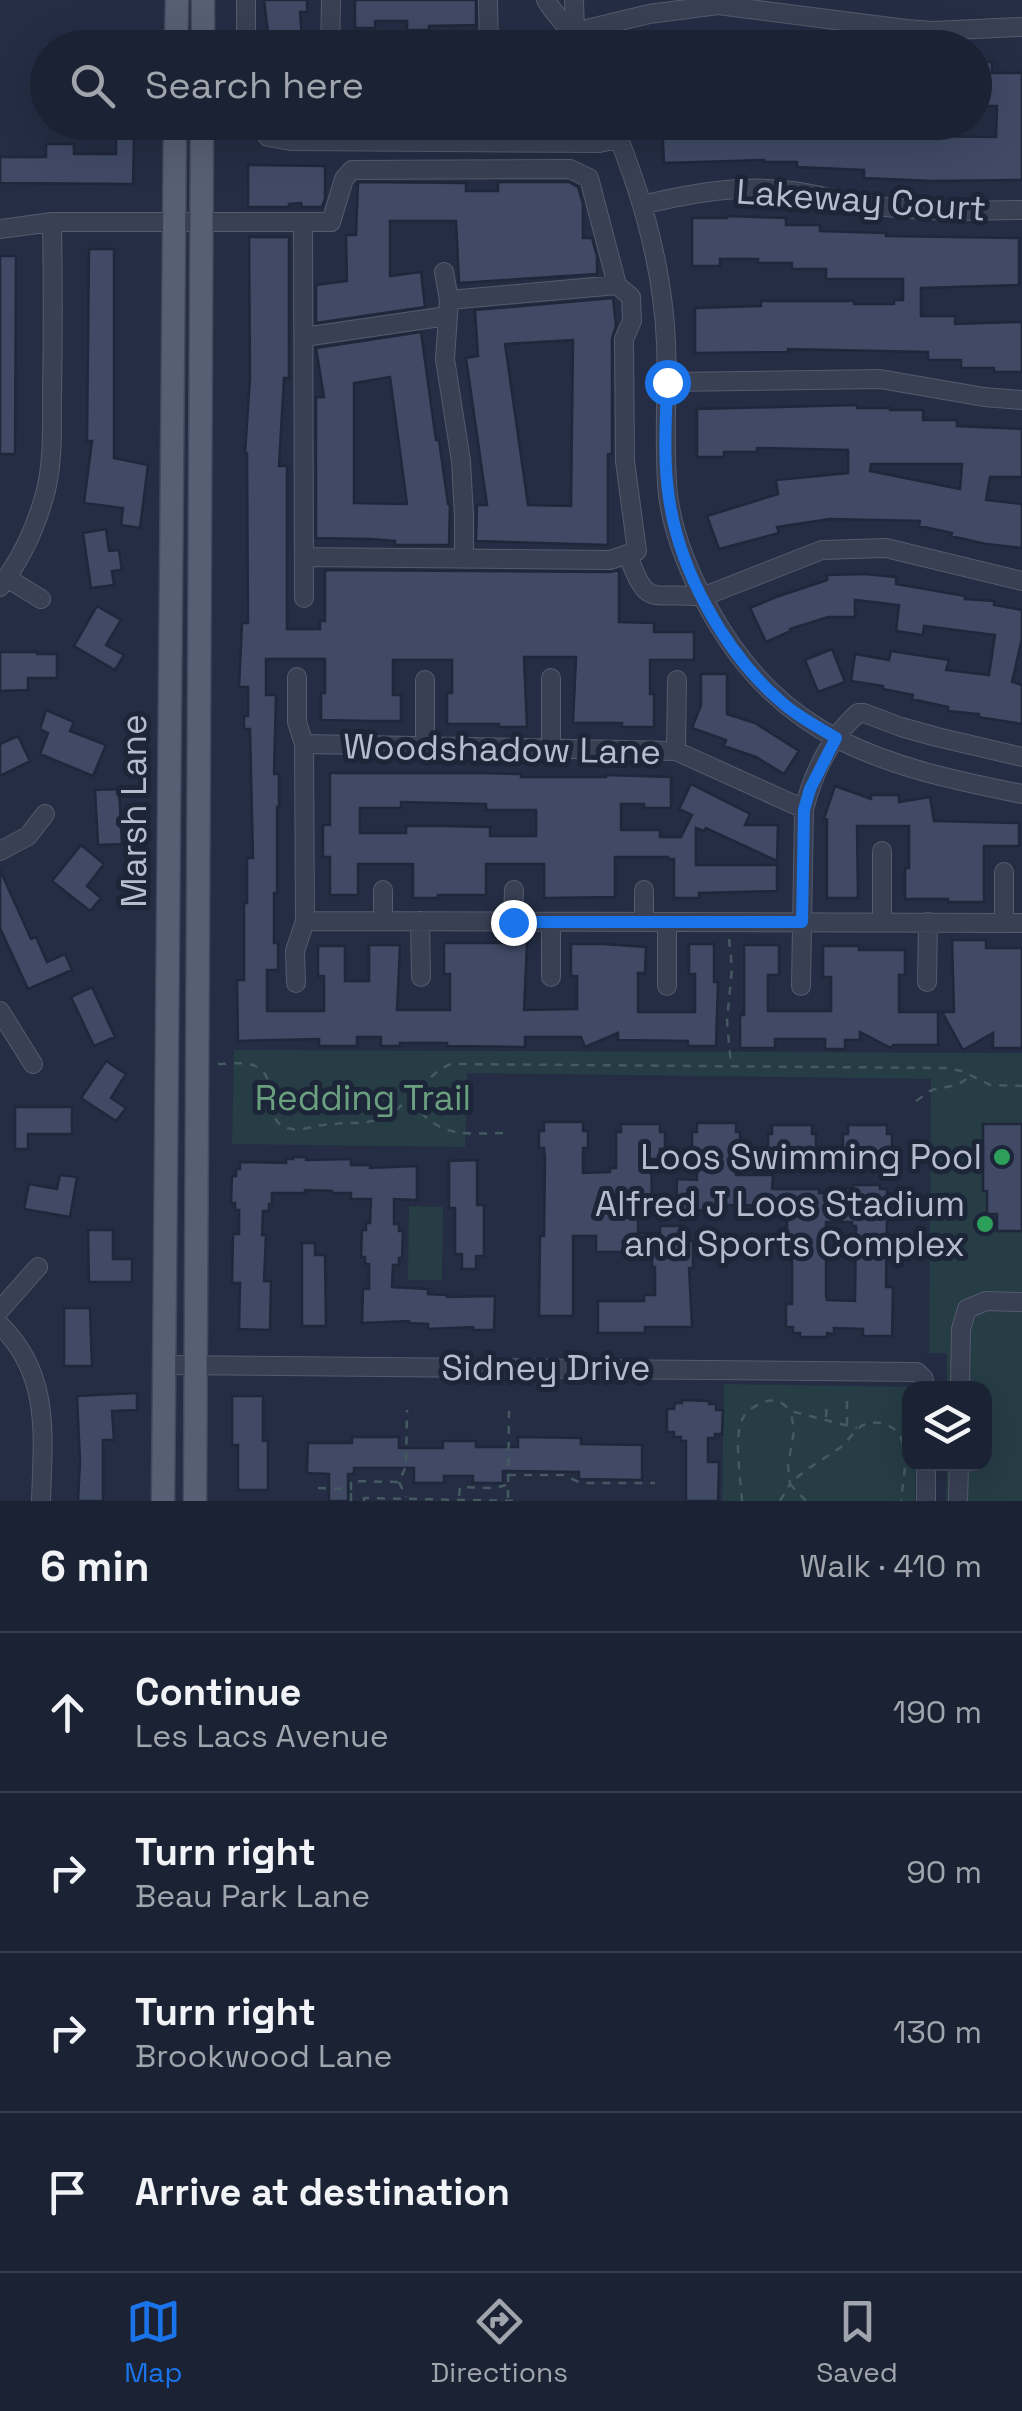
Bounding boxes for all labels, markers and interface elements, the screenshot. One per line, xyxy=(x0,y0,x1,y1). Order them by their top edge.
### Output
search box xyxy=(30,30,992,140)
icon: search xyxy=(65,58,120,113)
text: Search here xyxy=(145,61,364,109)
street label: Lakeway Court xyxy=(735,169,987,231)
route start xyxy=(645,360,691,406)
street label: Marsh Lane xyxy=(112,714,156,908)
street label: Woodshadow Lane xyxy=(343,724,661,774)
route end xyxy=(491,900,537,946)
park label: Redding Trail xyxy=(255,1076,471,1120)
place label: Loos Swimming Pool xyxy=(640,1135,982,1179)
marker: Loos Swimming Pool xyxy=(991,1146,1013,1168)
place label: Alfred J Loos Stadium and Sports Complex xyxy=(595,1182,965,1266)
marker: Alfred J Loos Stadium and Sports Complex xyxy=(974,1213,996,1235)
street label: Sidney Drive xyxy=(441,1346,651,1390)
map controls xyxy=(902,1381,992,1471)
button: layers xyxy=(902,1381,992,1471)
text: 6 min xyxy=(40,1540,150,1593)
text: Walk · 410 m xyxy=(800,1546,982,1586)
text: Continue xyxy=(135,1668,301,1716)
icon: ahead xyxy=(40,1685,95,1740)
text: 190 m xyxy=(893,1692,982,1732)
text: Les Lacs Avenue xyxy=(135,1716,389,1756)
text: Turn right xyxy=(135,1828,316,1876)
icon: right xyxy=(40,1845,95,1900)
text: 90 m xyxy=(906,1852,982,1892)
text: Beau Park Lane xyxy=(135,1876,370,1916)
text: Turn right xyxy=(135,1988,316,2036)
icon: right xyxy=(40,2005,95,2060)
text: 130 m xyxy=(893,2012,982,2052)
text: Brookwood Lane xyxy=(135,2036,393,2076)
icon: arrive xyxy=(40,2165,95,2220)
text: Arrive at destination xyxy=(135,2168,510,2216)
tab: Map xyxy=(124,2294,182,2390)
tab: Directions xyxy=(431,2294,568,2390)
tab: Saved xyxy=(816,2294,898,2390)

